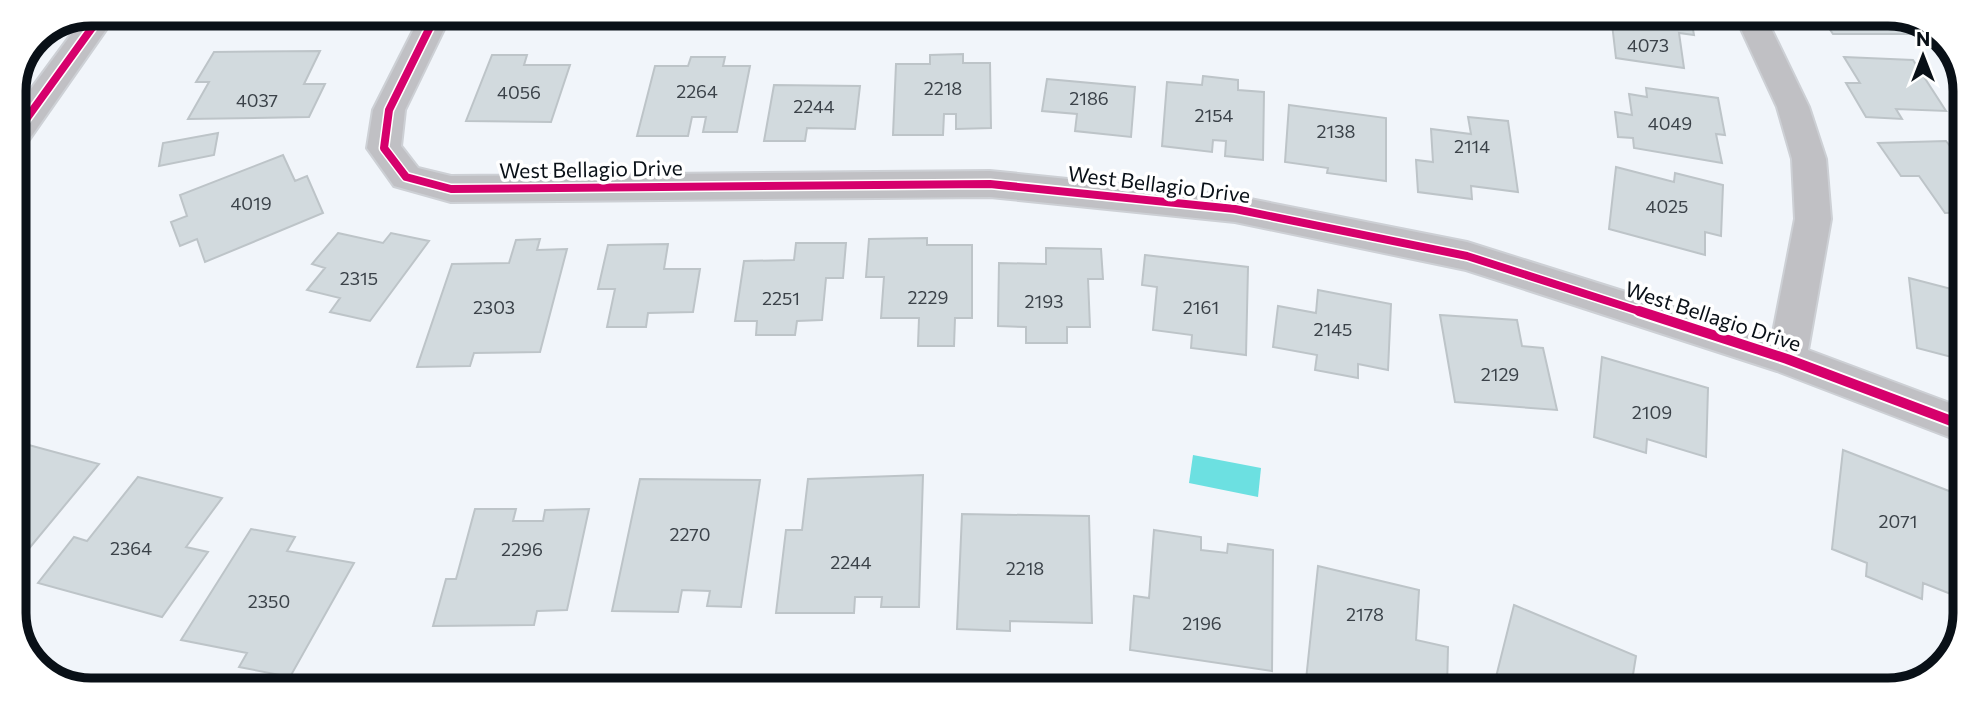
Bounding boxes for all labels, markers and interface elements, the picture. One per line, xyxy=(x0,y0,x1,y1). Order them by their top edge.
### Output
north arrow xyxy=(1888,21,1958,91)
text: N xyxy=(1916,27,1930,50)
house number: 4073 xyxy=(1627,34,1669,56)
house number: 2218 xyxy=(924,77,962,99)
house number: 2264 xyxy=(676,80,718,102)
house number: 4056 xyxy=(497,81,541,103)
house number: 2186 xyxy=(1069,87,1109,109)
house number: 4037 xyxy=(236,89,278,111)
house number: 2244 xyxy=(793,95,835,117)
house number: 2154 xyxy=(1195,104,1234,126)
house number: 4049 xyxy=(1648,112,1692,134)
house number: 2138 xyxy=(1317,120,1356,142)
house number: 2114 xyxy=(1454,135,1490,157)
street label: West Bellagio Drive xyxy=(499,154,683,183)
street label: West Bellagio Drive xyxy=(1067,160,1252,207)
house number: 4019 xyxy=(230,192,272,214)
house number: 4025 xyxy=(1646,195,1688,217)
house number: 2315 xyxy=(340,267,378,289)
street label: West Bellagio Drive xyxy=(1622,275,1805,356)
house number: 2229 xyxy=(908,286,948,308)
house number: 2251 xyxy=(762,287,800,309)
house number: 2193 xyxy=(1025,290,1063,312)
house number: 2303 xyxy=(473,296,515,318)
house number: 2161 xyxy=(1183,296,1219,318)
house number: 2145 xyxy=(1314,318,1352,340)
house number: 2129 xyxy=(1481,363,1519,385)
house number: 2109 xyxy=(1632,401,1672,423)
house number: 2071 xyxy=(1879,510,1917,532)
house number: 2270 xyxy=(669,523,711,545)
house number: 2364 xyxy=(110,537,152,559)
house number: 2296 xyxy=(501,538,543,560)
house number: 2244 xyxy=(830,551,872,573)
house number: 2218 xyxy=(1006,557,1044,579)
house number: 2350 xyxy=(248,590,290,612)
house number: 2178 xyxy=(1346,603,1384,625)
house number: 2196 xyxy=(1182,612,1222,634)

